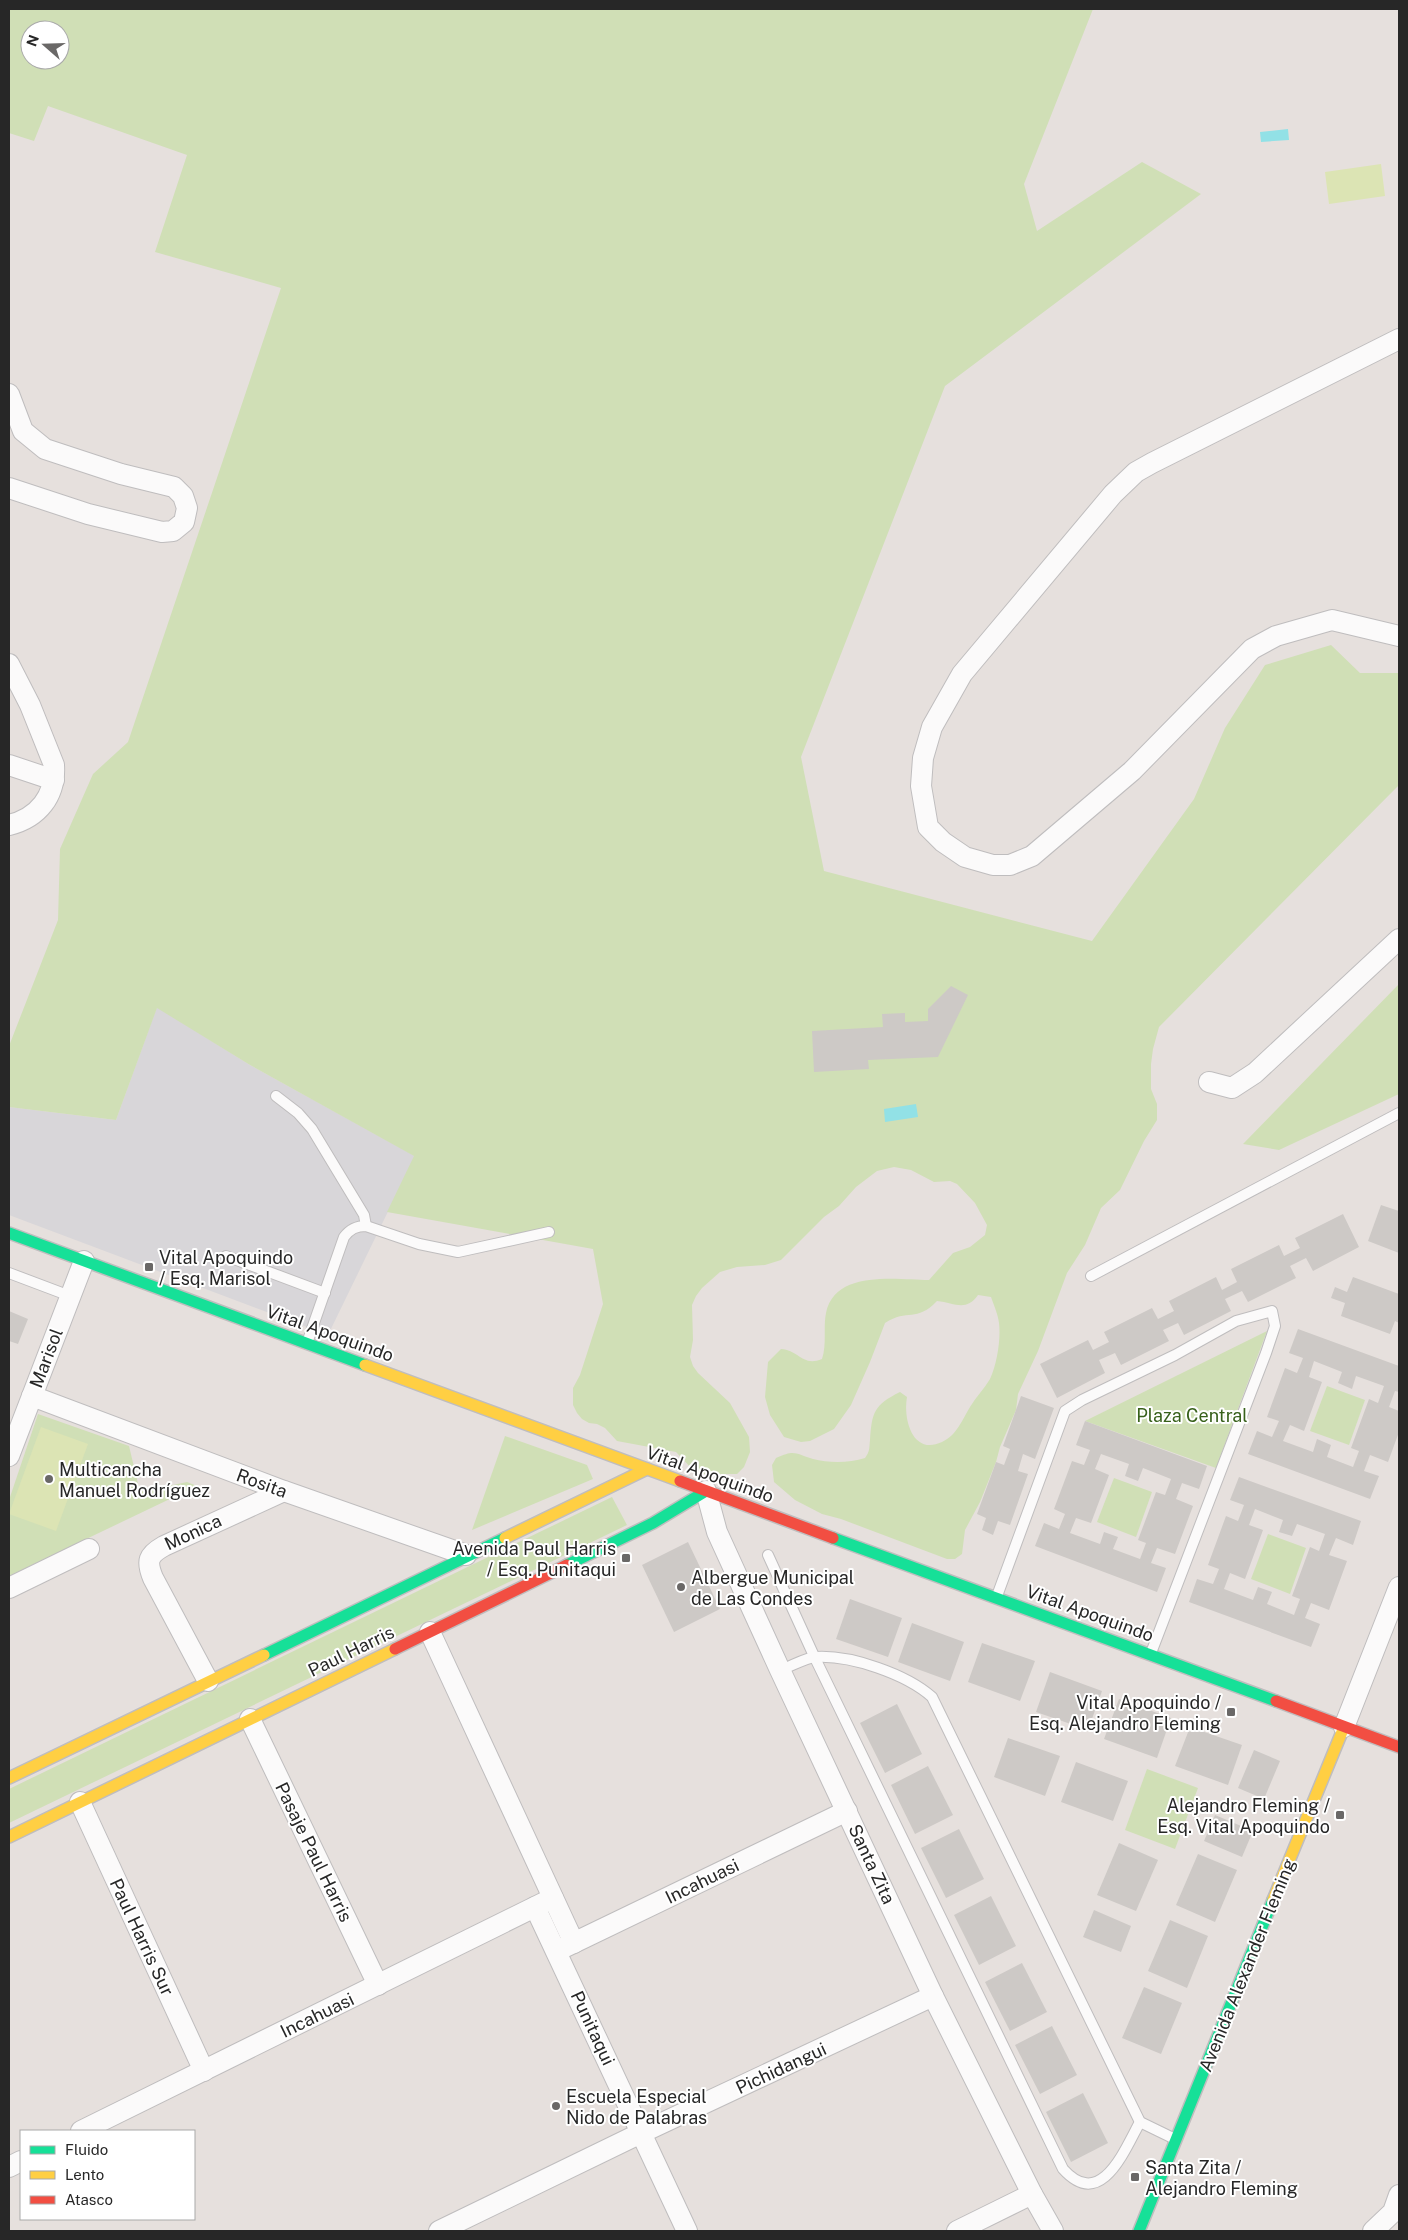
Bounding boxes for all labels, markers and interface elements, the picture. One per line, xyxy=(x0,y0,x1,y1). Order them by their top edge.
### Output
north arrow xyxy=(20,20,70,70)
text: N xyxy=(23,33,42,48)
place label: Vital Apoquindo / Esq. Marisol xyxy=(159,1247,293,1289)
marker: Vital Apoquindo / Esq. Marisol xyxy=(143,1261,155,1273)
street label: Vital Apoquindo xyxy=(263,1300,397,1366)
street label: Marisol xyxy=(25,1325,67,1391)
park label: Plaza Central xyxy=(1136,1405,1248,1426)
street label: Vital Apoquindo xyxy=(643,1441,777,1507)
place label: Multicancha Manuel Rodríguez xyxy=(59,1459,210,1501)
street label: Rosita xyxy=(234,1464,290,1502)
marker: Multicancha Manuel Rodríguez xyxy=(43,1473,55,1485)
street label: Monica xyxy=(161,1510,225,1554)
place label: Avenida Paul Harris / Esq. Punitaqui xyxy=(452,1538,616,1580)
marker: Avenida Paul Harris / Esq. Punitaqui xyxy=(620,1552,632,1564)
place label: Albergue Municipal de Las Condes xyxy=(691,1567,854,1609)
street label: Vital Apoquindo xyxy=(1023,1580,1157,1646)
marker: Albergue Municipal de Las Condes xyxy=(675,1581,687,1593)
street label: Paul Harris xyxy=(305,1621,397,1681)
place label: Vital Apoquindo / Esq. Alejandro Fleming xyxy=(1029,1692,1222,1734)
marker: Vital Apoquindo / Esq. Alejandro Fleming xyxy=(1225,1706,1237,1718)
street label: Pasaje Paul Harris xyxy=(271,1779,357,1925)
place label: Alejandro Fleming / Esq. Vital Apoquindo xyxy=(1157,1795,1331,1837)
marker: Alejandro Fleming / Esq. Vital Apoquindo xyxy=(1334,1809,1346,1821)
street label: Santa Zita xyxy=(844,1821,900,1907)
street label: Incahuasi xyxy=(662,1854,742,1908)
street label: Avenida Alexander Fleming xyxy=(1195,1855,1299,2075)
street label: Paul Harris Sur xyxy=(106,1875,178,1999)
street label: Incahuasi xyxy=(277,1988,357,2042)
street label: Punitaqui xyxy=(567,1988,619,2068)
street label: Pichidangui xyxy=(732,2038,830,2098)
place label: Escuela Especial Nido de Palabras xyxy=(566,2086,707,2128)
marker: Escuela Especial Nido de Palabras xyxy=(550,2100,562,2112)
legend xyxy=(20,2130,195,2220)
text: Fluido xyxy=(65,2141,108,2158)
place label: Santa Zita / Alejandro Fleming xyxy=(1145,2157,1298,2199)
text: Lento xyxy=(65,2166,104,2183)
marker: Santa Zita / Alejandro Fleming xyxy=(1129,2171,1141,2183)
text: Atasco xyxy=(65,2191,113,2208)

